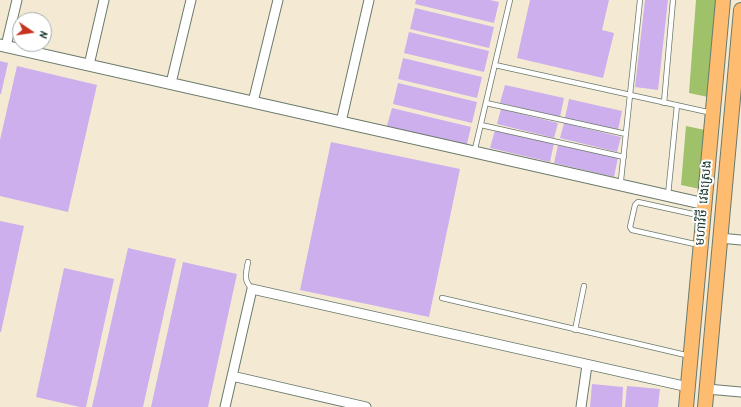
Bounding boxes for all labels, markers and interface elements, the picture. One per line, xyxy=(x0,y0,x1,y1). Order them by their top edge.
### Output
north arrow xyxy=(12,12,52,52)
text: N xyxy=(33,29,52,40)
street label: មហាវិថី វេងស្រេង xyxy=(693,160,717,246)

